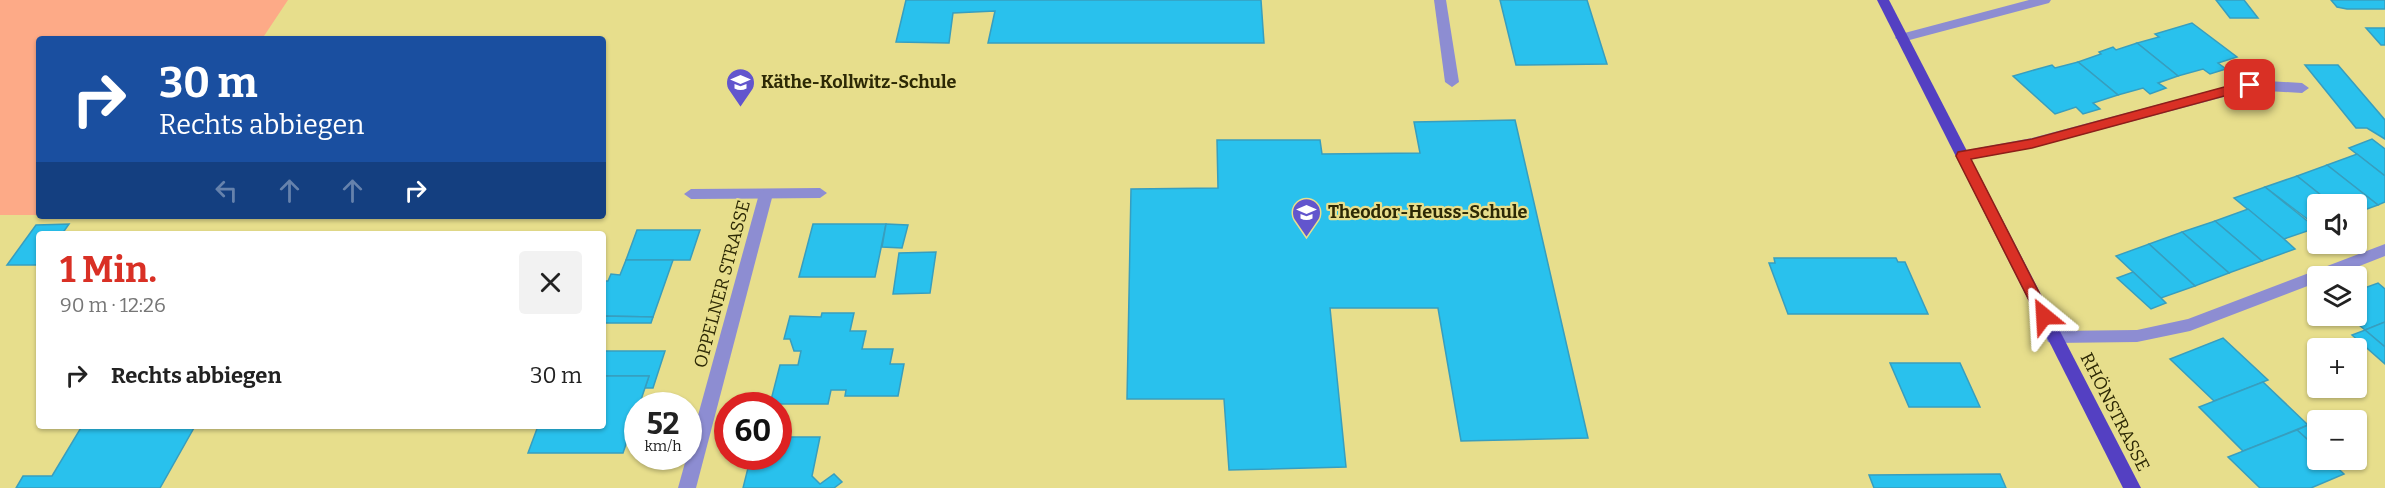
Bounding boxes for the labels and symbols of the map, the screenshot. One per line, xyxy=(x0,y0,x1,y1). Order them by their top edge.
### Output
pin xyxy=(2224,59,2275,110)
school or university icon: Käthe-Kollwitz-Schule xyxy=(724,66,756,108)
place label: Käthe-Kollwitz-Schule xyxy=(761,71,957,93)
school or university icon: Theodor-Heuss-Schule xyxy=(1291,196,1323,238)
street label: OPPELNER STRASSE xyxy=(689,198,755,370)
place label: Theodor-Heuss-Schule xyxy=(1328,201,1528,223)
position arrow xyxy=(2012,284,2076,348)
street label: RHÖNSTRASSE xyxy=(2076,349,2154,475)
speed limit sign: 60 xyxy=(714,392,792,470)

